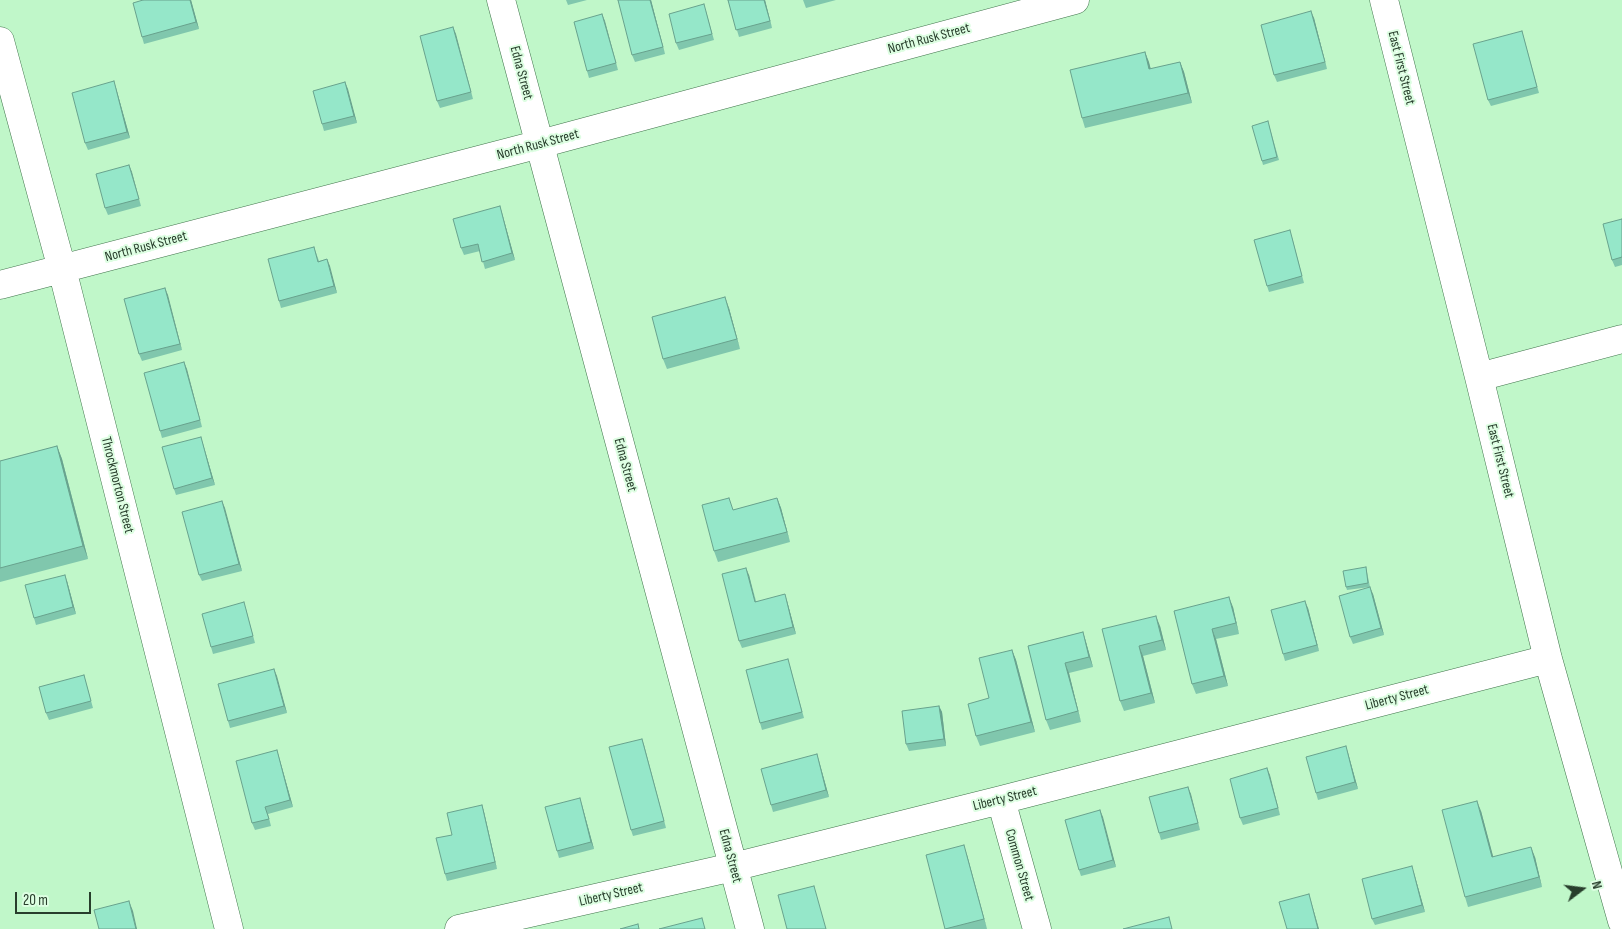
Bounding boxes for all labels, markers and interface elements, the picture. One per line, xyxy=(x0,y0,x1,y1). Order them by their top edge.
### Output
street label: North Rusk Street xyxy=(886,20,972,58)
street label: East First Street xyxy=(1384,29,1418,107)
street label: Edna Street xyxy=(506,44,536,102)
street label: North Rusk Street xyxy=(495,126,581,164)
street label: North Rusk Street xyxy=(103,228,189,266)
street label: East First Street xyxy=(1483,422,1517,500)
street label: Throckmorton Street xyxy=(97,435,137,535)
street label: Edna Street xyxy=(610,436,640,494)
street label: Liberty Street xyxy=(1363,681,1431,715)
street label: Liberty Street xyxy=(971,783,1039,815)
street label: Edna Street xyxy=(715,827,745,885)
street label: Common Street xyxy=(1001,827,1037,903)
north arrow xyxy=(1557,864,1607,914)
text: N xyxy=(1588,879,1606,891)
street label: Liberty Street xyxy=(578,880,644,910)
scale bar xyxy=(18,882,94,914)
text: 20 m xyxy=(23,891,48,910)

